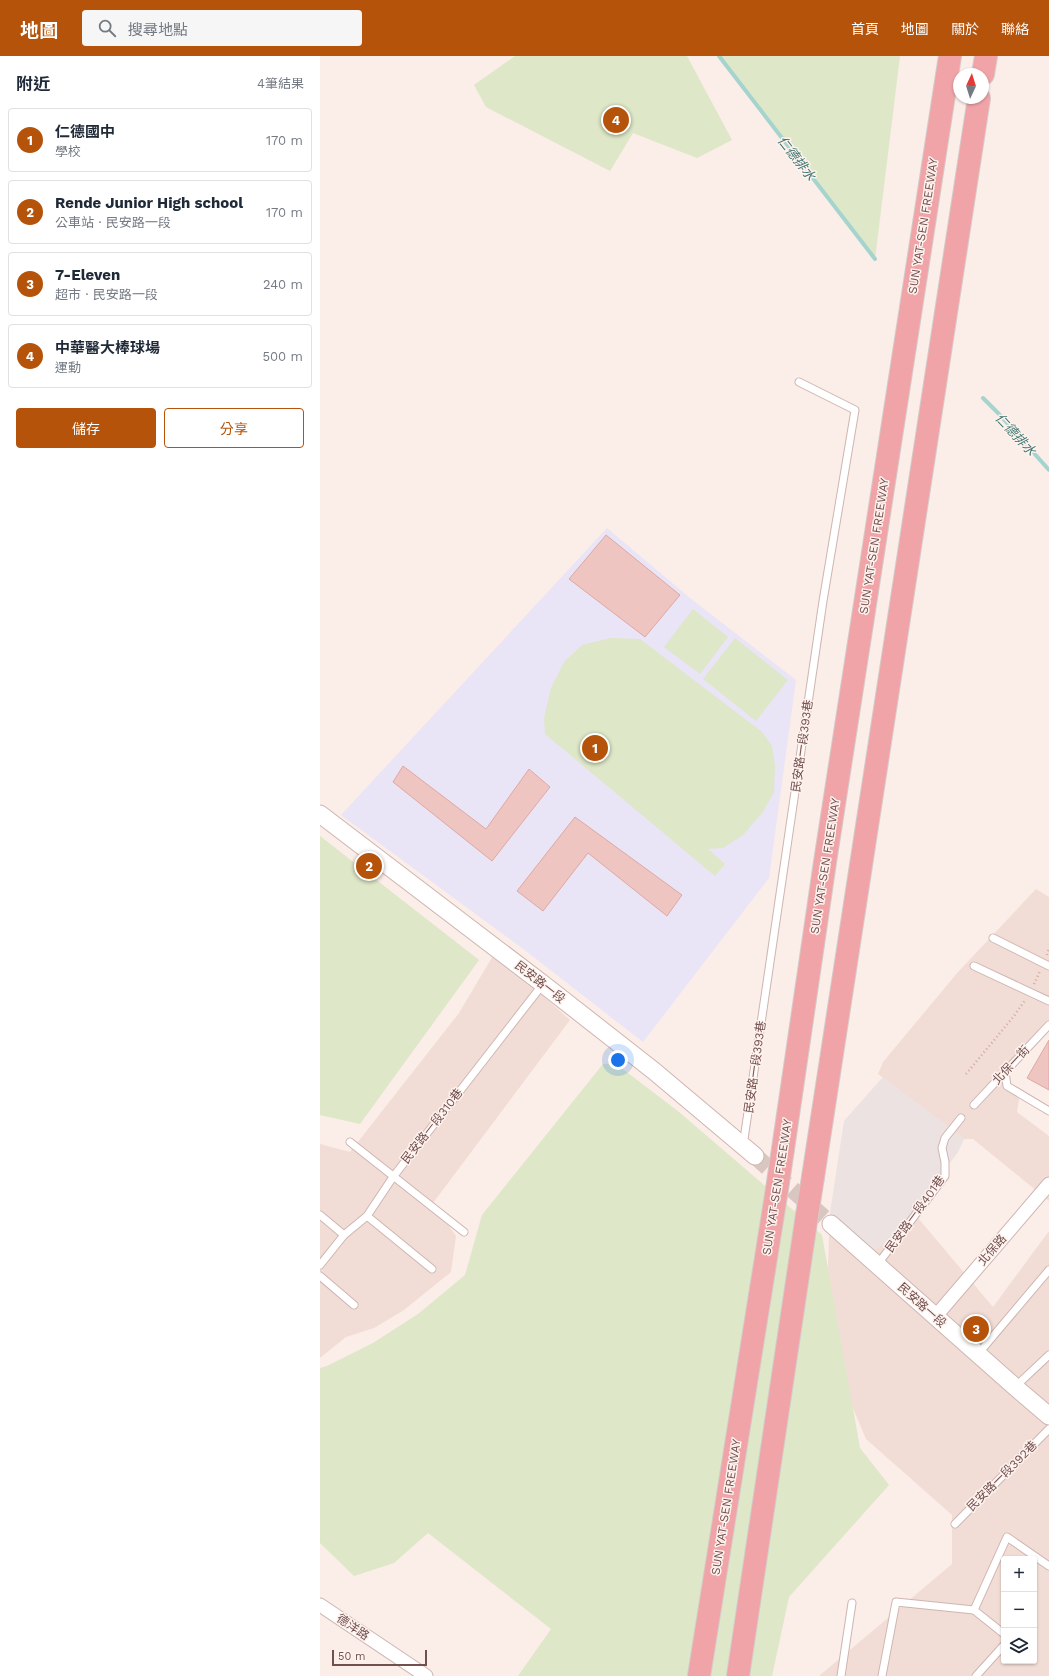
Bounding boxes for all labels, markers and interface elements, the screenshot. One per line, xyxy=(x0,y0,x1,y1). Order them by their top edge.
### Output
search box xyxy=(82,10,362,46)
icon: search xyxy=(96,17,118,39)
text: 地圖 xyxy=(20,19,58,42)
text: 搜尋地點 xyxy=(128,21,188,39)
text: 首頁 xyxy=(851,21,879,37)
text: 地圖 xyxy=(901,21,929,37)
text: 關於 xyxy=(951,21,979,37)
text: 聯絡 xyxy=(1001,21,1029,37)
north arrow xyxy=(953,68,989,104)
text: 附近 xyxy=(16,74,50,94)
text: 4筆結果 xyxy=(257,76,304,91)
pin: 4 xyxy=(603,105,629,135)
text: 仁德國中 xyxy=(55,123,115,141)
text: 1 xyxy=(27,133,33,148)
text: 170 m xyxy=(266,133,303,148)
water label: 仁德排水 xyxy=(775,133,819,184)
text: 學校 xyxy=(55,144,81,159)
street label: SUN YAT-SEN FREEWAY xyxy=(905,157,941,295)
text: Rende Junior High school xyxy=(55,194,243,212)
text: 2 xyxy=(26,205,34,220)
text: 170 m xyxy=(266,205,303,220)
text: 公車站 · 民安路一段 xyxy=(55,215,171,230)
text: 7-Eleven xyxy=(55,266,120,284)
text: 3 xyxy=(26,277,34,292)
text: 240 m xyxy=(263,277,303,292)
text: 超市 · 民安路一段 xyxy=(55,287,158,302)
text: 中華醫大棒球場 xyxy=(55,339,160,357)
text: 4 xyxy=(26,349,34,364)
text: 500 m xyxy=(262,349,303,364)
text: 運動 xyxy=(55,360,81,375)
button: 儲存 xyxy=(16,408,156,448)
button: 分享 xyxy=(164,408,304,448)
water label: 仁德排水 xyxy=(992,410,1040,459)
street label: SUN YAT-SEN FREEWAY xyxy=(856,477,892,615)
street label: 民安路一段393巷 xyxy=(789,699,815,793)
pin: 1 xyxy=(582,733,608,763)
street label: SUN YAT-SEN FREEWAY xyxy=(807,797,843,935)
pin: 2 xyxy=(356,851,382,881)
street label: 民安路一段 xyxy=(512,958,568,1006)
street label: 民安路一段393巷 xyxy=(742,1020,768,1114)
street label: 北保一街 xyxy=(990,1043,1032,1087)
your location xyxy=(608,1050,628,1070)
street label: 民安路一段310巷 xyxy=(398,1086,466,1166)
street label: SUN YAT-SEN FREEWAY xyxy=(759,1118,795,1256)
street label: 民安路一段401巷 xyxy=(882,1173,948,1255)
street label: 北保路 xyxy=(975,1232,1009,1268)
street label: 民安路一段 xyxy=(895,1280,949,1330)
pin: 3 xyxy=(963,1314,989,1344)
street label: SUN YAT-SEN FREEWAY xyxy=(708,1438,744,1576)
street label: 民安路一段392巷 xyxy=(964,1438,1040,1514)
map controls xyxy=(1001,1556,1037,1664)
button: + xyxy=(1001,1556,1037,1592)
button: − xyxy=(1001,1592,1037,1628)
street label: 德洋路 xyxy=(334,1611,372,1643)
button: layers xyxy=(1001,1628,1037,1664)
scale bar xyxy=(332,1648,427,1667)
text: 50 m xyxy=(338,1650,365,1663)

